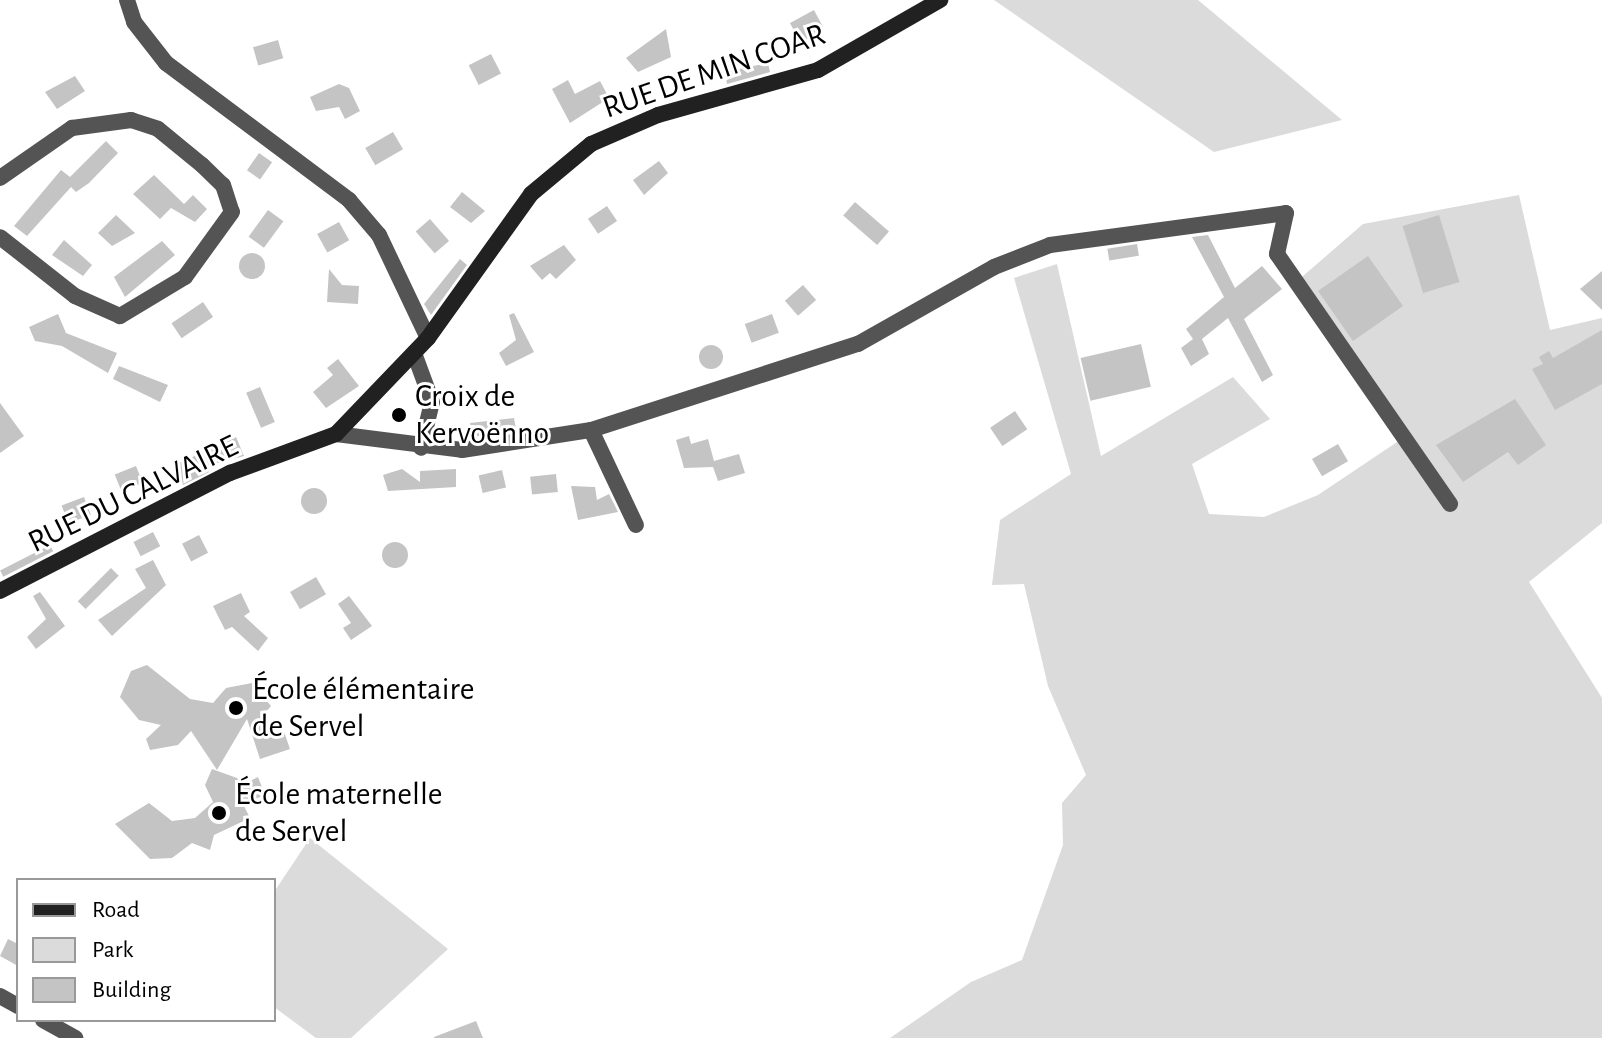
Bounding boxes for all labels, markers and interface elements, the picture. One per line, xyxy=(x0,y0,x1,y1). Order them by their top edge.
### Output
street label: RUE DE MIN COAR xyxy=(598,15,830,127)
place label: Croix de Kervoënno xyxy=(415,378,549,453)
marker: Croix de Kervoënno xyxy=(390,406,408,424)
street label: RUE DU CALVAIRE xyxy=(22,427,244,561)
place label: École élémentaire de Servel xyxy=(252,671,475,746)
marker: École élémentaire de Servel xyxy=(227,699,245,717)
place label: École maternelle de Servel xyxy=(235,776,443,851)
marker: École maternelle de Servel xyxy=(210,804,228,822)
legend xyxy=(16,878,276,1022)
text: Road xyxy=(92,898,140,922)
text: Park xyxy=(92,938,133,962)
text: Building xyxy=(92,978,171,1002)

